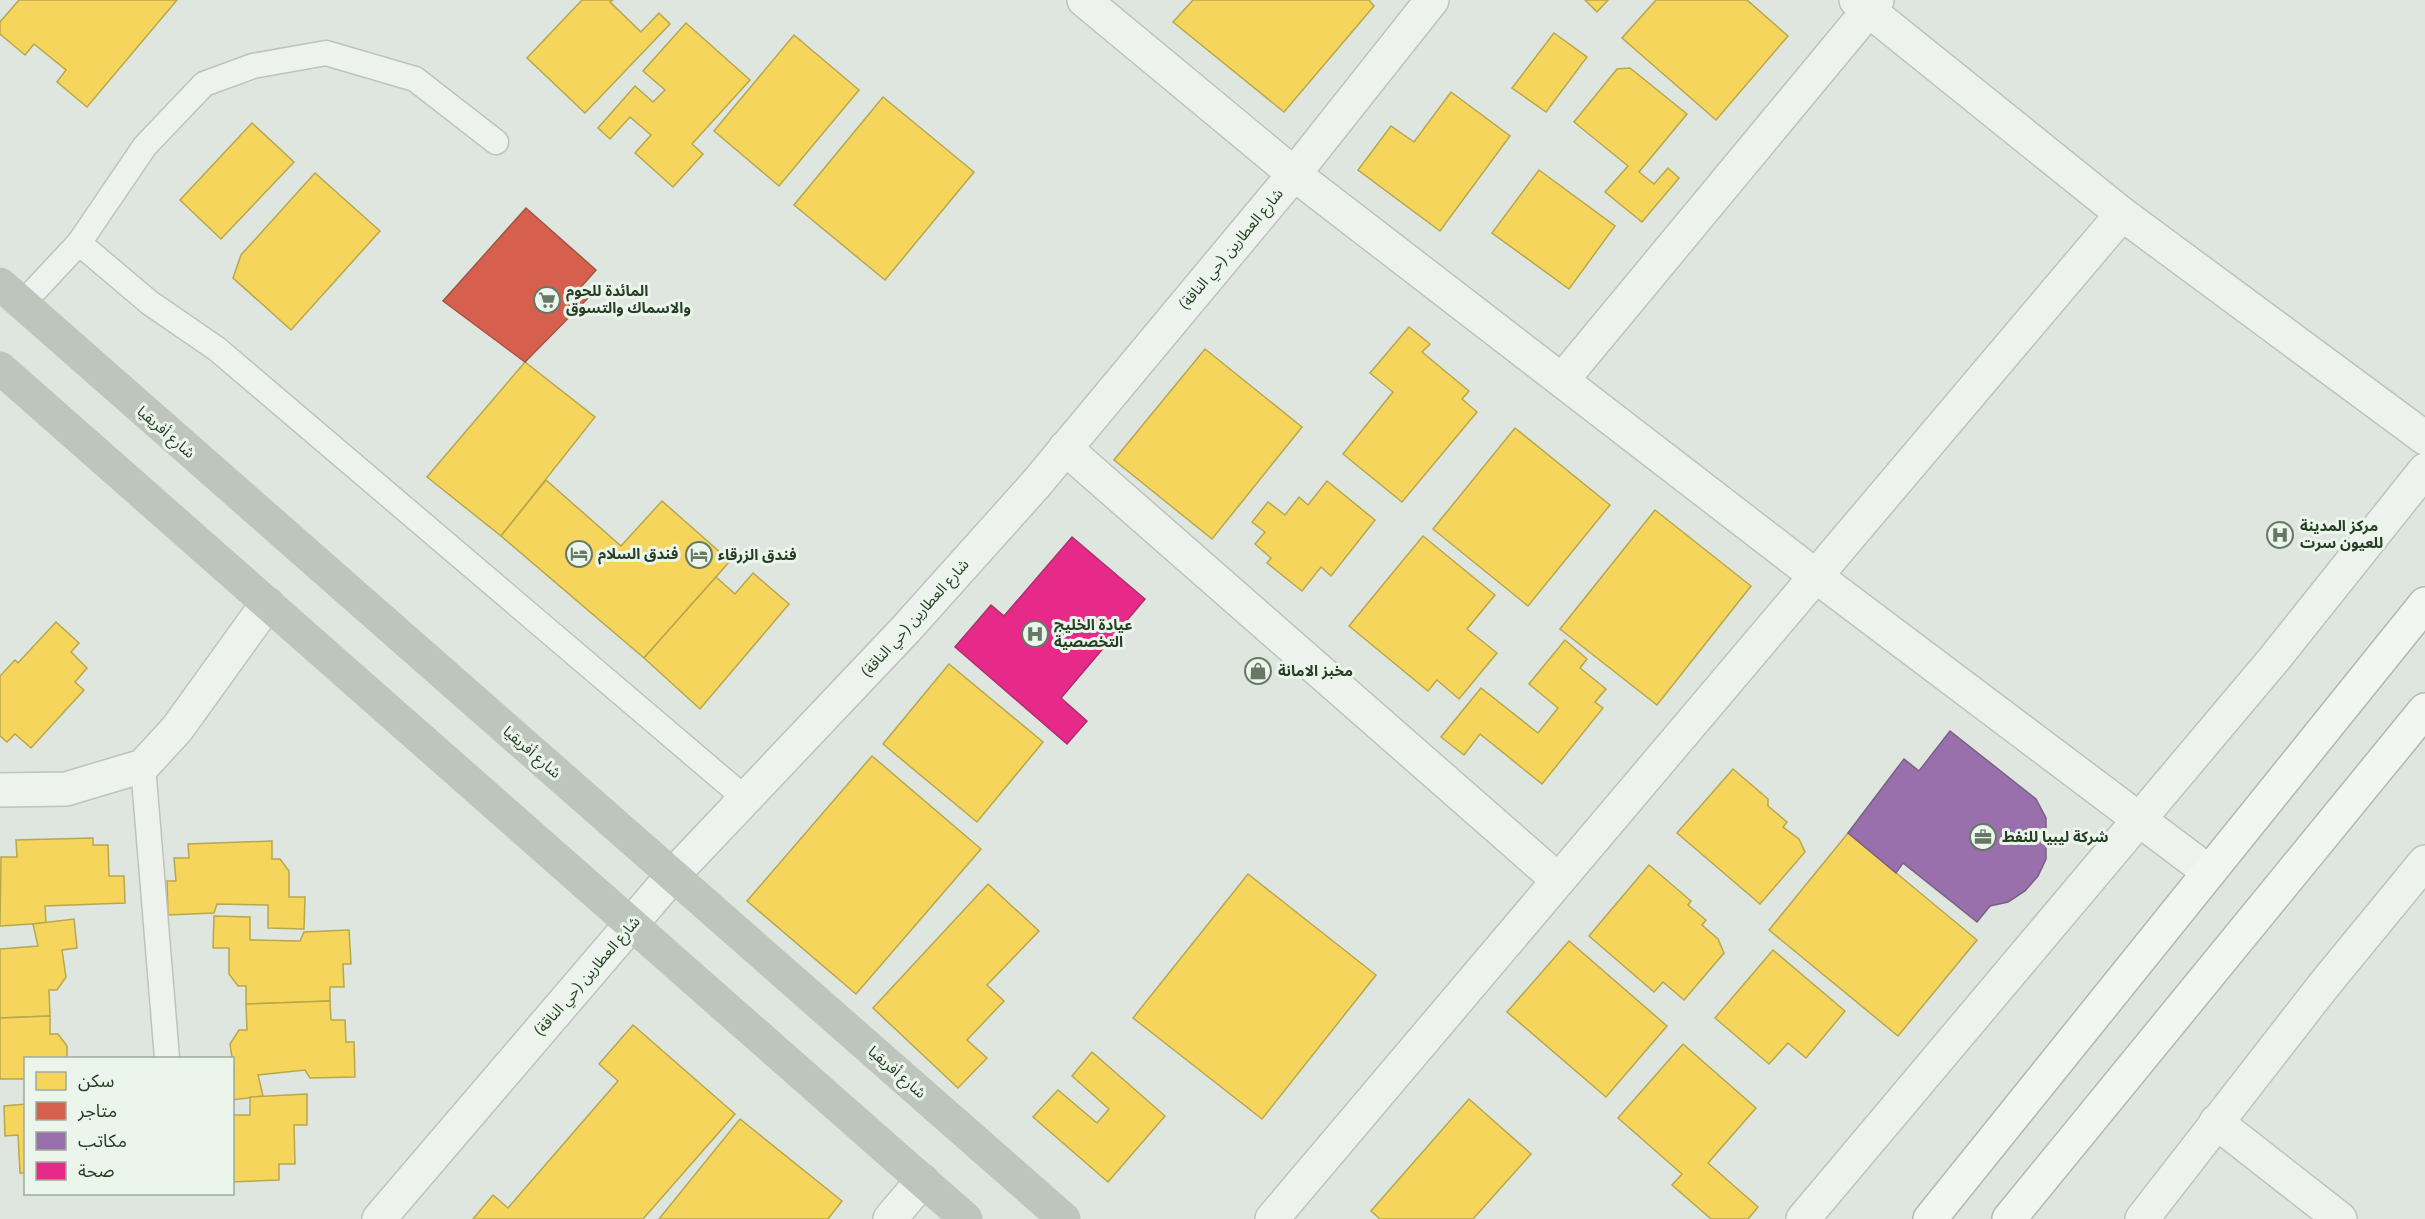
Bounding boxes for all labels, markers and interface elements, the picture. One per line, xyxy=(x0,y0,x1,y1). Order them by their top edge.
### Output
street label: شارع العطارين (حي الناقة) xyxy=(1175,185,1289,315)
place label: المائدة للحوم والاسماك والتسوق xyxy=(566,282,691,317)
supermarket icon: المائدة للحوم والاسماك والتسوق xyxy=(532,285,562,315)
street label: شارع أفريقيا xyxy=(132,402,199,464)
place label: مركز المدينة للعيون سرت xyxy=(2300,517,2383,552)
hospital icon: مركز المدينة للعيون سرت xyxy=(2265,520,2295,550)
hotel icon: فندق السلام xyxy=(564,539,594,569)
hotel icon: فندق الزرقاء xyxy=(684,540,714,570)
place label: فندق السلام xyxy=(598,545,678,565)
place label: فندق الزرقاء xyxy=(718,546,797,564)
street label: شارع العطارين (حي الناقة) xyxy=(857,555,975,683)
place label: عيادة الخليج التخصصية xyxy=(1054,616,1133,651)
hospital icon: عيادة الخليج التخصصية xyxy=(1020,619,1050,649)
shop icon: مخبز الامانة xyxy=(1243,656,1273,686)
place label: مخبز الامانة xyxy=(1278,662,1353,680)
street label: شارع أفريقيا xyxy=(498,722,565,784)
office icon: شركة ليبيا للنفط xyxy=(1968,822,1998,852)
place label: شركة ليبيا للنفط xyxy=(2002,828,2109,846)
street label: شارع العطارين (حي الناقة) xyxy=(530,912,646,1041)
street label: شارع أفريقيا xyxy=(863,1042,930,1104)
legend xyxy=(24,1057,234,1195)
text: سكن xyxy=(78,1070,114,1092)
text: متاجر xyxy=(77,1100,117,1122)
text: مكاتب xyxy=(78,1130,127,1151)
text: صحة xyxy=(78,1160,114,1181)

